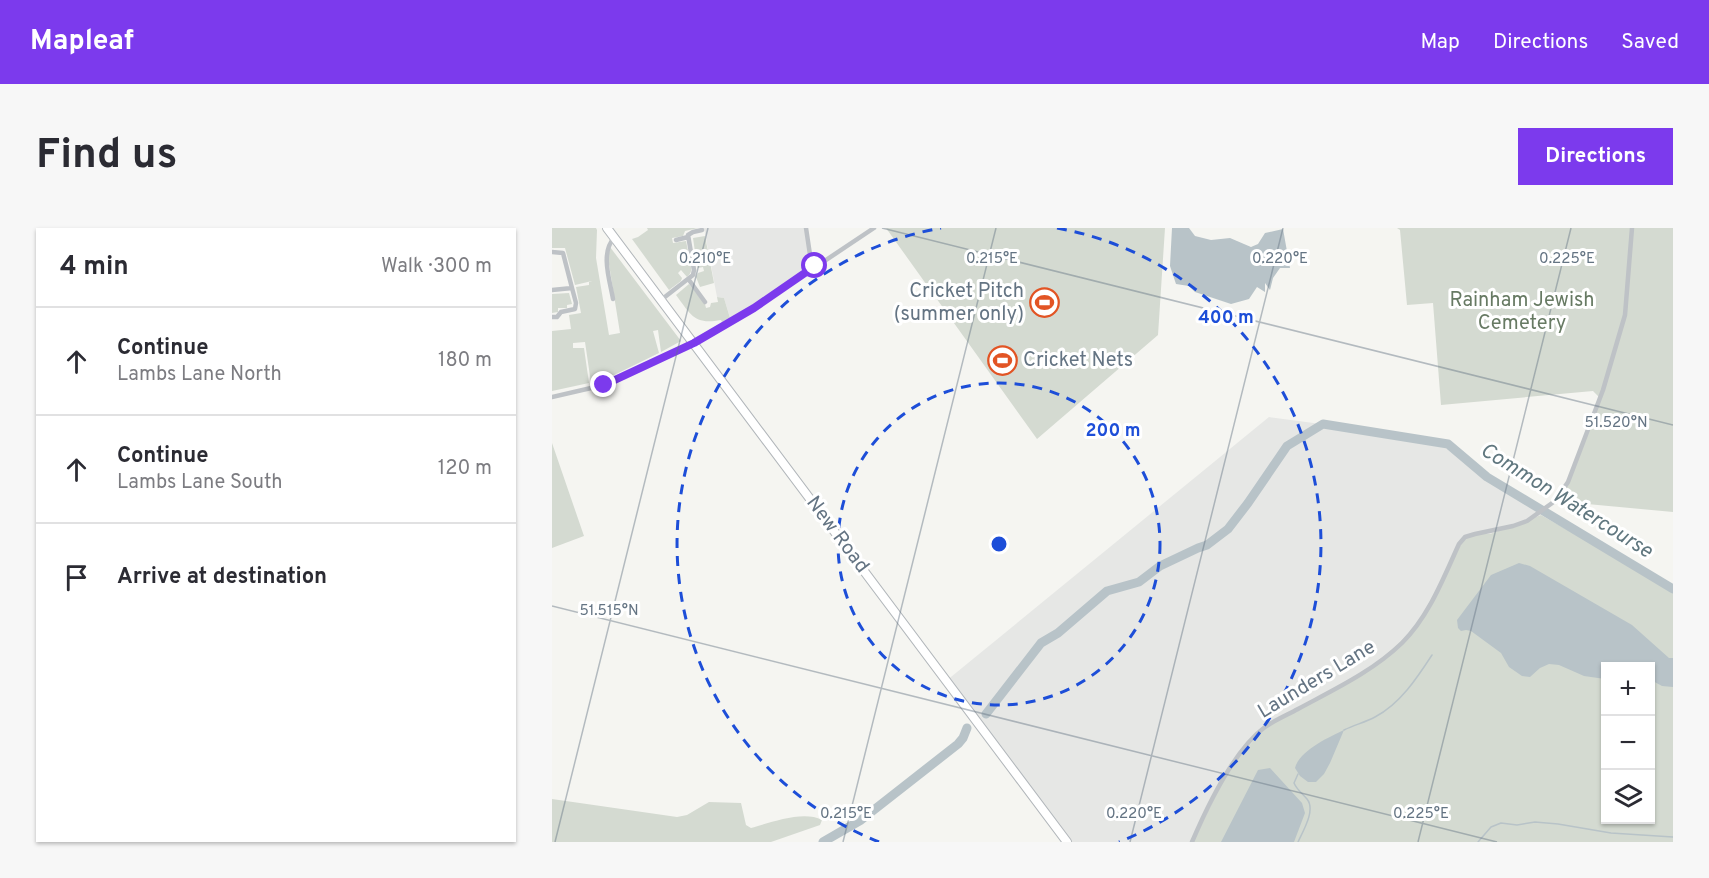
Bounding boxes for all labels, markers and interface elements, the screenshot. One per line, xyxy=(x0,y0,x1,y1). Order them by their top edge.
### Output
text: Mapleaf xyxy=(30,24,134,60)
text: Map xyxy=(1420,29,1460,56)
text: Directions xyxy=(1493,29,1588,56)
text: Saved xyxy=(1621,29,1679,56)
button: Directions xyxy=(1518,128,1673,185)
text: Find us xyxy=(36,130,177,183)
text: 0.210°E xyxy=(679,250,731,269)
text: 0.215°E xyxy=(966,250,1018,269)
text: 0.220°E xyxy=(1252,250,1308,269)
text: 0.225°E xyxy=(1539,250,1595,269)
text: 4 min xyxy=(60,251,129,284)
route start xyxy=(801,252,827,278)
text: Walk · 300 m xyxy=(381,254,492,280)
place label: Cricket Pitch (summer only) xyxy=(894,279,1024,328)
sports icon: Cricket Pitch (summer only) xyxy=(1029,287,1061,319)
park label: Rainham Jewish Cemetery xyxy=(1449,288,1595,337)
text: 400 m xyxy=(1198,307,1254,330)
text: Continue xyxy=(117,335,208,362)
icon: ahead xyxy=(60,345,93,378)
sports icon: Cricket Nets xyxy=(986,345,1018,377)
text: 180 m xyxy=(438,348,492,374)
place label: Cricket Nets xyxy=(1023,348,1133,374)
text: Lambs Lane North xyxy=(117,362,282,388)
route end xyxy=(590,371,616,397)
text: 51.520°N xyxy=(1585,414,1648,433)
text: 200 m xyxy=(1085,420,1141,443)
water label: Common Watercourse xyxy=(1475,437,1658,566)
text: Continue xyxy=(117,443,208,470)
icon: ahead xyxy=(60,453,93,486)
text: 120 m xyxy=(438,456,492,482)
text: Lambs Lane South xyxy=(117,470,282,496)
street label: New Road xyxy=(800,491,874,579)
centre of rings xyxy=(989,534,1009,554)
icon: arrive xyxy=(60,561,93,594)
text: Arrive at destination xyxy=(117,564,327,591)
text: 51.515°N xyxy=(579,602,639,621)
street label: Launders Lane xyxy=(1253,635,1381,725)
map controls xyxy=(1601,662,1655,824)
button: + xyxy=(1601,662,1655,716)
button: − xyxy=(1601,716,1655,770)
button: layers xyxy=(1601,770,1655,824)
text: 0.215°E xyxy=(820,805,872,824)
text: 0.220°E xyxy=(1106,805,1162,824)
text: 0.225°E xyxy=(1393,805,1449,824)

